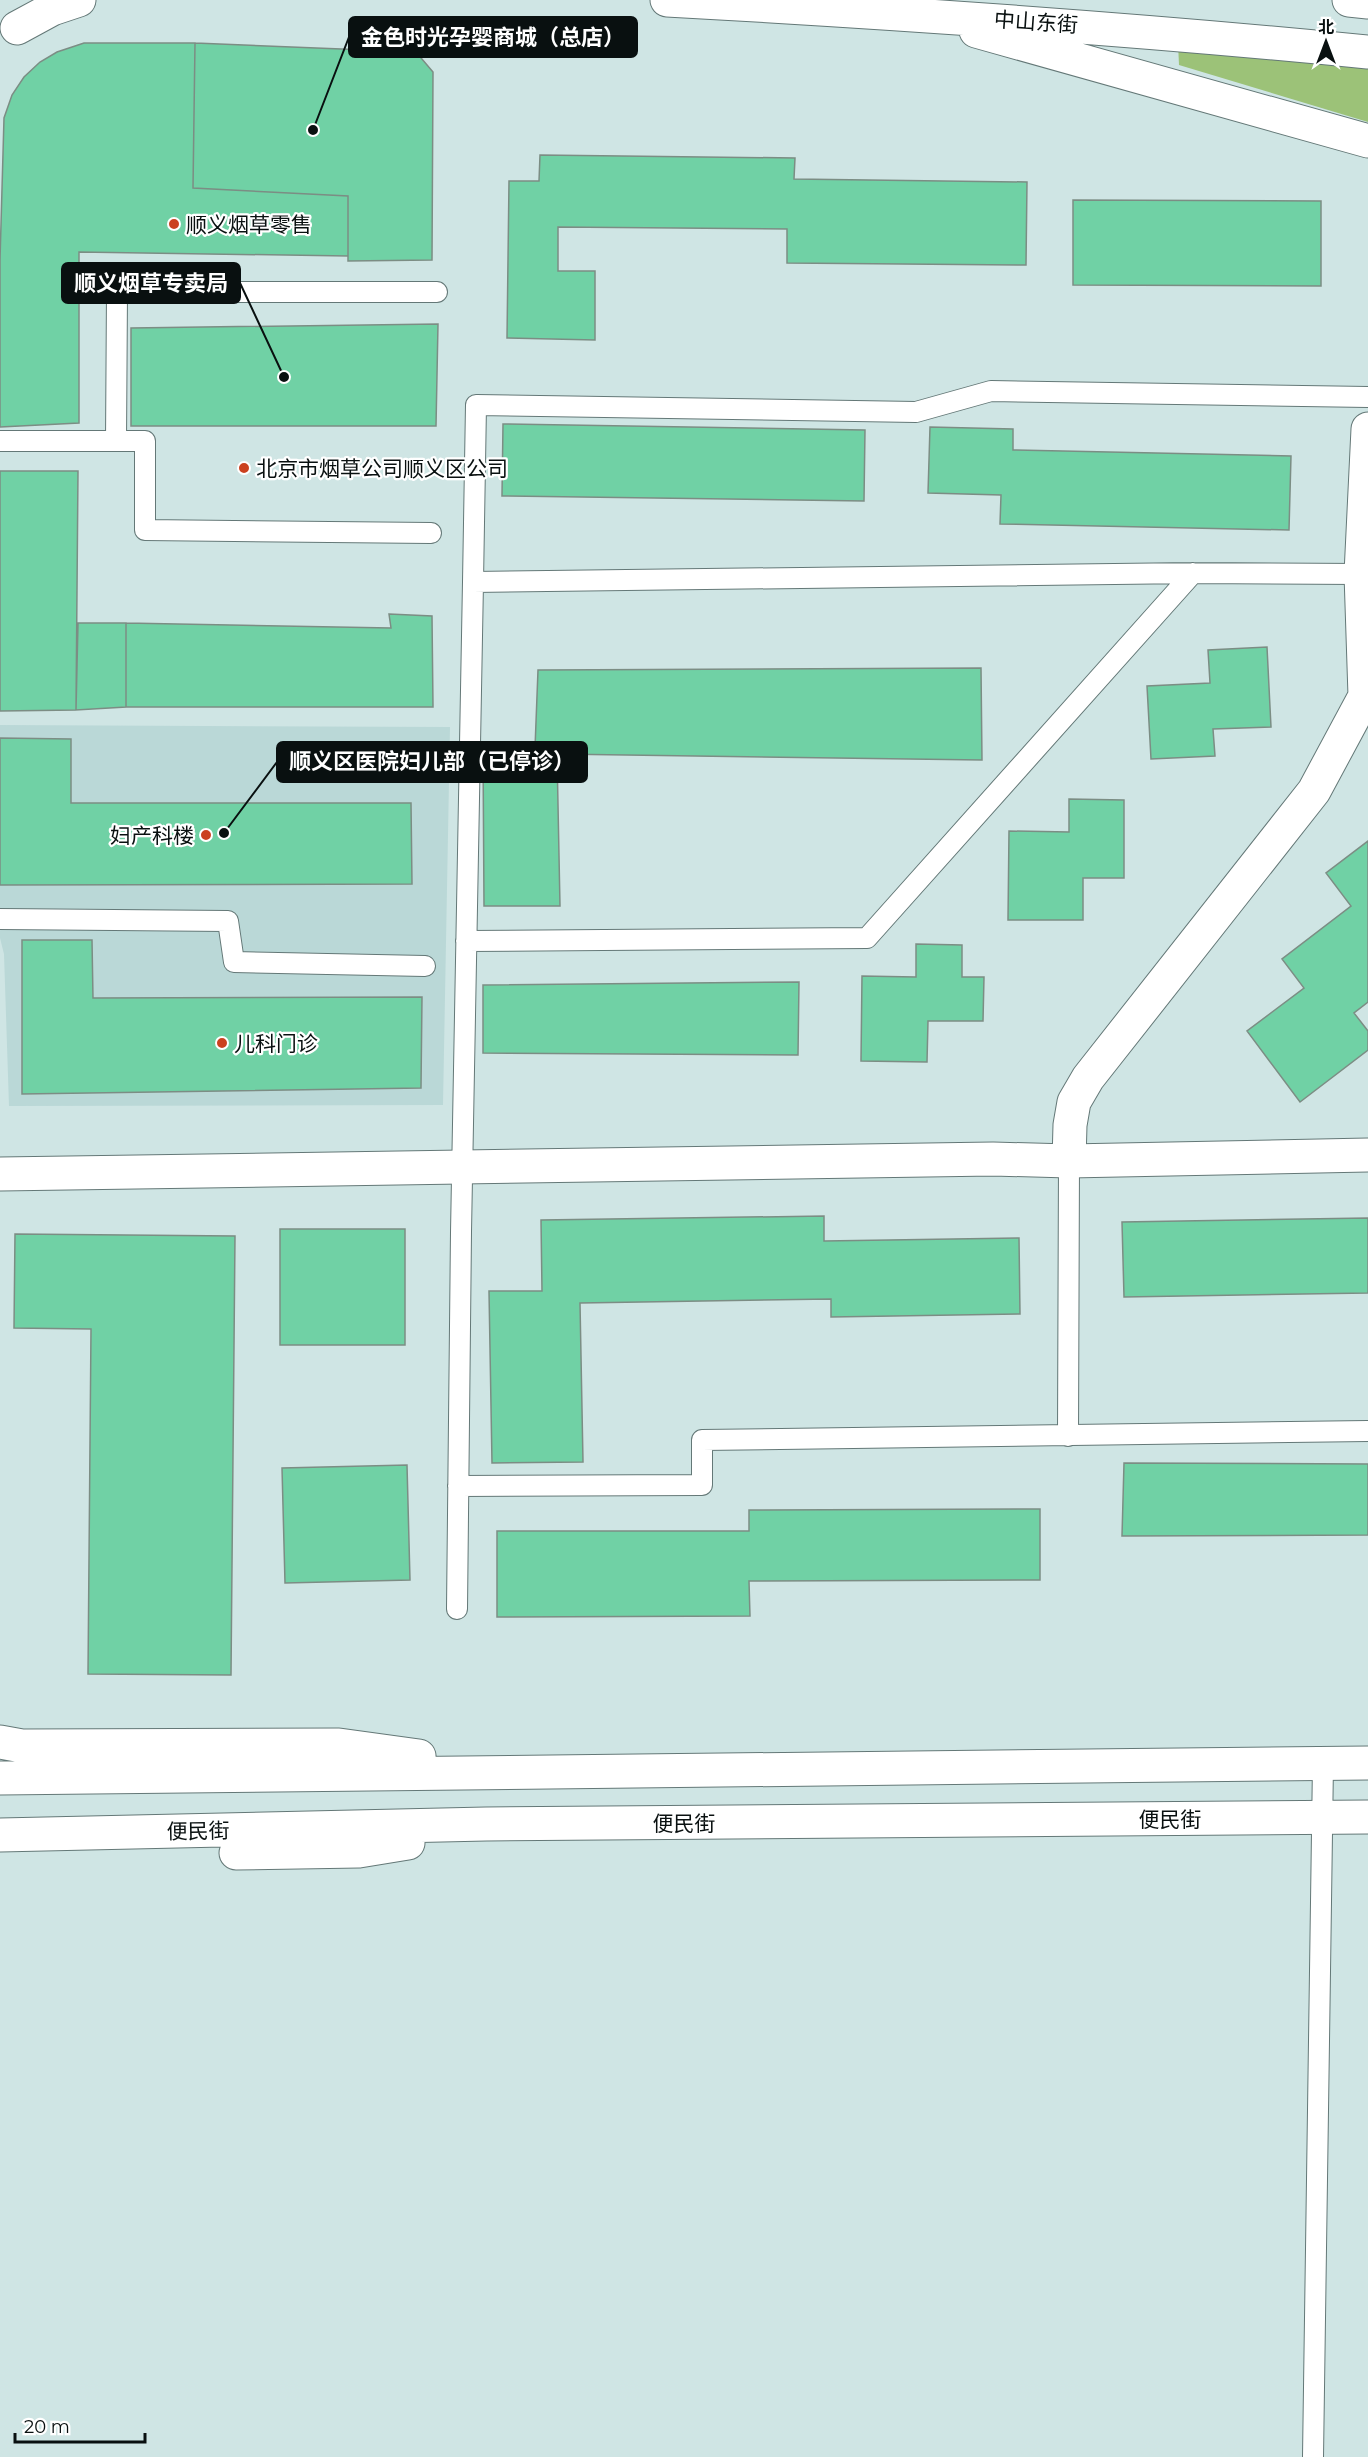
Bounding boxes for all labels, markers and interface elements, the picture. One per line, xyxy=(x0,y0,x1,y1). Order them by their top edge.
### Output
street label: 中山东街 xyxy=(993,7,1079,37)
north arrow xyxy=(1296,12,1356,72)
callout: 金色时光孕婴商城（总店） xyxy=(349,17,637,57)
text: 北 xyxy=(1318,18,1334,37)
text: 金色时光孕婴商城（总店） xyxy=(361,24,625,51)
place label: 顺义烟草零售 xyxy=(186,212,312,237)
marker: 顺义烟草零售 xyxy=(167,217,181,231)
callout: 顺义烟草专卖局 xyxy=(62,263,240,303)
text: 顺义烟草专卖局 xyxy=(74,270,228,297)
place label: 北京市烟草公司顺义区公司 xyxy=(256,456,508,481)
marker: 北京市烟草公司顺义区公司 xyxy=(237,461,251,475)
callout: 顺义区医院妇儿部（已停诊） xyxy=(277,742,587,782)
text: 顺义区医院妇儿部（已停诊） xyxy=(289,748,575,775)
place label: 妇产科楼 xyxy=(110,823,194,848)
marker: 妇产科楼 xyxy=(199,828,213,842)
place label: 儿科门诊 xyxy=(234,1031,318,1056)
marker: 儿科门诊 xyxy=(215,1036,229,1050)
street label: 便民街 xyxy=(1139,1807,1202,1832)
street label: 便民街 xyxy=(653,1811,716,1836)
street label: 便民街 xyxy=(166,1818,230,1844)
scale bar xyxy=(15,2406,146,2444)
text: 20 m xyxy=(24,2416,70,2438)

